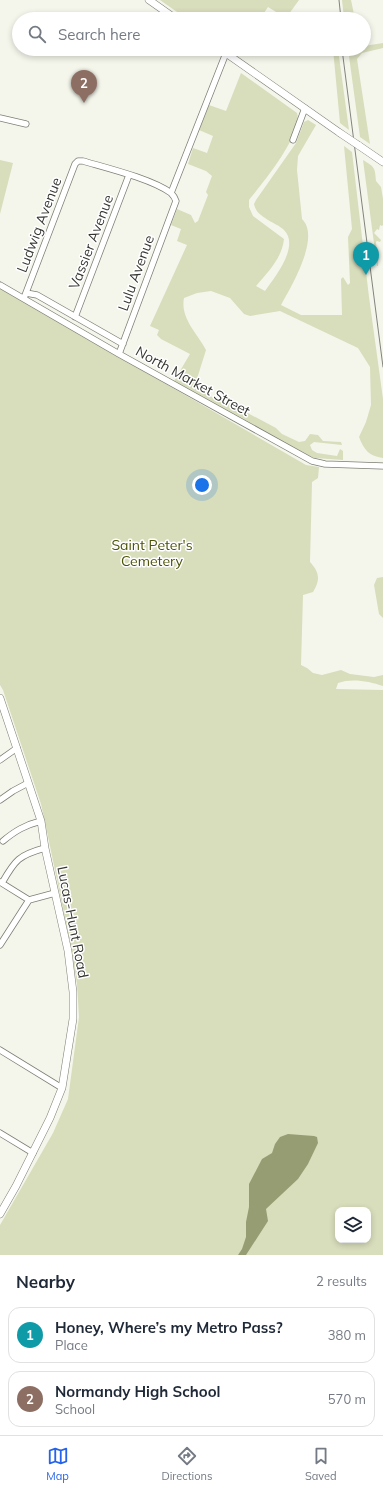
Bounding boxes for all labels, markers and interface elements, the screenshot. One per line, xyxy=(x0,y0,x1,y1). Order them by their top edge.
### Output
search box xyxy=(12,12,371,56)
icon: search xyxy=(26,23,48,45)
text: Search here xyxy=(58,25,140,44)
pin: 2 xyxy=(71,70,97,103)
street label: Ludwig Avenue xyxy=(13,175,65,275)
street label: Vassier Avenue xyxy=(65,192,117,292)
street label: Lulu Avenue xyxy=(114,233,158,313)
pin: 1 xyxy=(353,242,379,275)
street label: North Market Street xyxy=(133,342,253,420)
your location xyxy=(192,475,212,495)
park label: Saint Peter's Cemetery xyxy=(111,536,193,570)
street label: Lucas-Hunt Road xyxy=(53,864,93,980)
map controls xyxy=(335,1207,371,1243)
button: layers xyxy=(335,1207,371,1243)
text: Nearby xyxy=(16,1271,75,1292)
text: 2 results xyxy=(316,1273,367,1289)
text: Honey, Where’s my Metro Pass? xyxy=(55,1318,283,1337)
text: 1 xyxy=(26,1327,34,1343)
text: 380 m xyxy=(328,1327,366,1343)
text: Place xyxy=(55,1337,88,1353)
text: Normandy High School xyxy=(55,1382,220,1401)
text: 2 xyxy=(26,1391,34,1407)
text: 570 m xyxy=(328,1391,366,1407)
text: School xyxy=(55,1401,95,1417)
tab: Map xyxy=(46,1445,69,1483)
tab: Directions xyxy=(162,1445,212,1483)
tab: Saved xyxy=(305,1445,337,1483)

